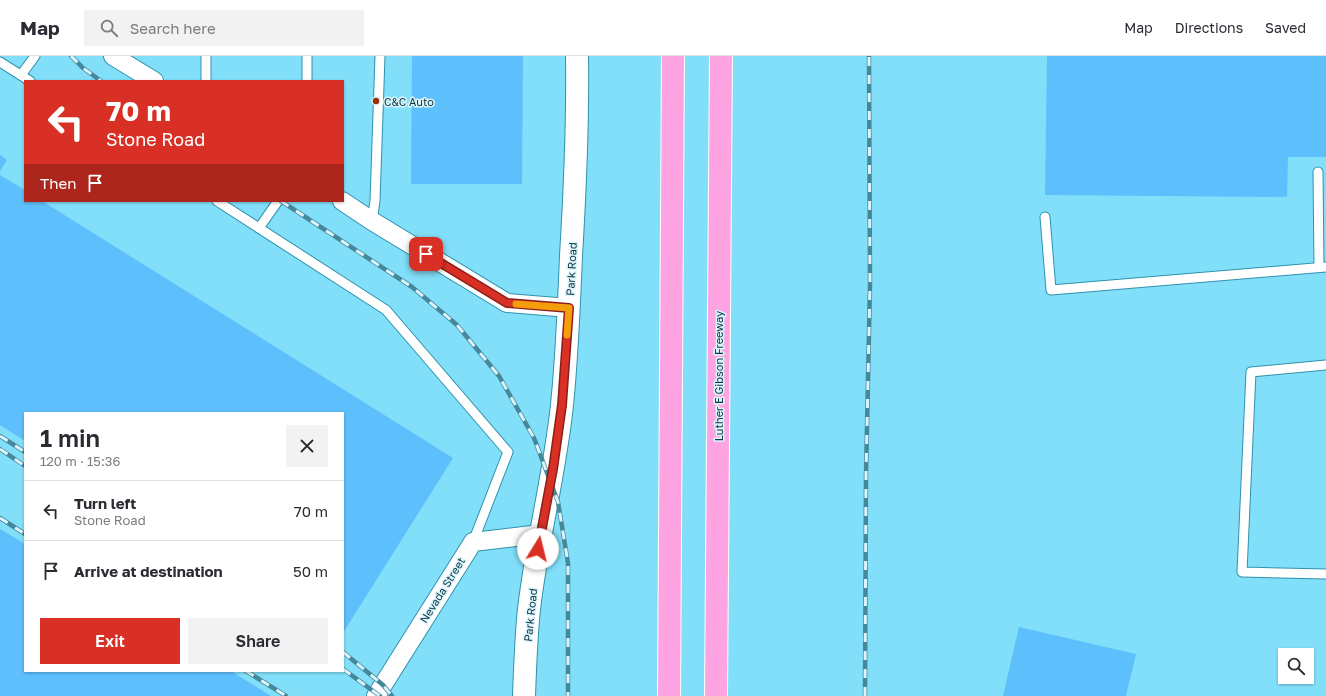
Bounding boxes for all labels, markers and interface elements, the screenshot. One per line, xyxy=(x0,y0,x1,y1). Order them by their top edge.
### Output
search box xyxy=(84,10,364,46)
text: Map xyxy=(20,16,60,39)
icon: search xyxy=(98,17,120,39)
text: Search here xyxy=(130,19,216,37)
text: Map xyxy=(1124,19,1153,36)
text: Directions xyxy=(1175,19,1243,36)
text: Saved xyxy=(1265,19,1306,36)
text: 70 m xyxy=(106,94,171,127)
place label: C&C Auto xyxy=(384,95,434,108)
icon: left xyxy=(40,96,92,148)
marker: C&C Auto xyxy=(371,96,381,106)
text: Stone Road xyxy=(106,128,205,150)
icon: arrive xyxy=(84,172,106,194)
text: Then xyxy=(40,174,76,192)
pin xyxy=(409,237,443,271)
street label: Park Road xyxy=(563,242,579,296)
icon: arrive xyxy=(415,243,437,265)
street label: Luther E Gibson Freeway xyxy=(712,311,725,441)
text: 1 min xyxy=(40,423,100,452)
button: close xyxy=(286,425,328,467)
text: 120 m · 15:36 xyxy=(40,453,120,469)
text: Turn left xyxy=(74,494,136,512)
icon: left xyxy=(40,500,62,522)
text: 70 m xyxy=(294,502,328,520)
text: Stone Road xyxy=(74,512,146,528)
position arrow xyxy=(517,528,559,570)
street label: Nevada Street xyxy=(417,555,467,625)
icon: arrive xyxy=(40,560,62,582)
text: Arrive at destination xyxy=(74,562,223,580)
text: 50 m xyxy=(293,562,328,580)
street label: Park Road xyxy=(521,588,539,642)
button: Exit xyxy=(40,618,180,664)
button: Share xyxy=(188,618,328,664)
map controls xyxy=(1278,648,1314,684)
button: search xyxy=(1278,648,1314,684)

